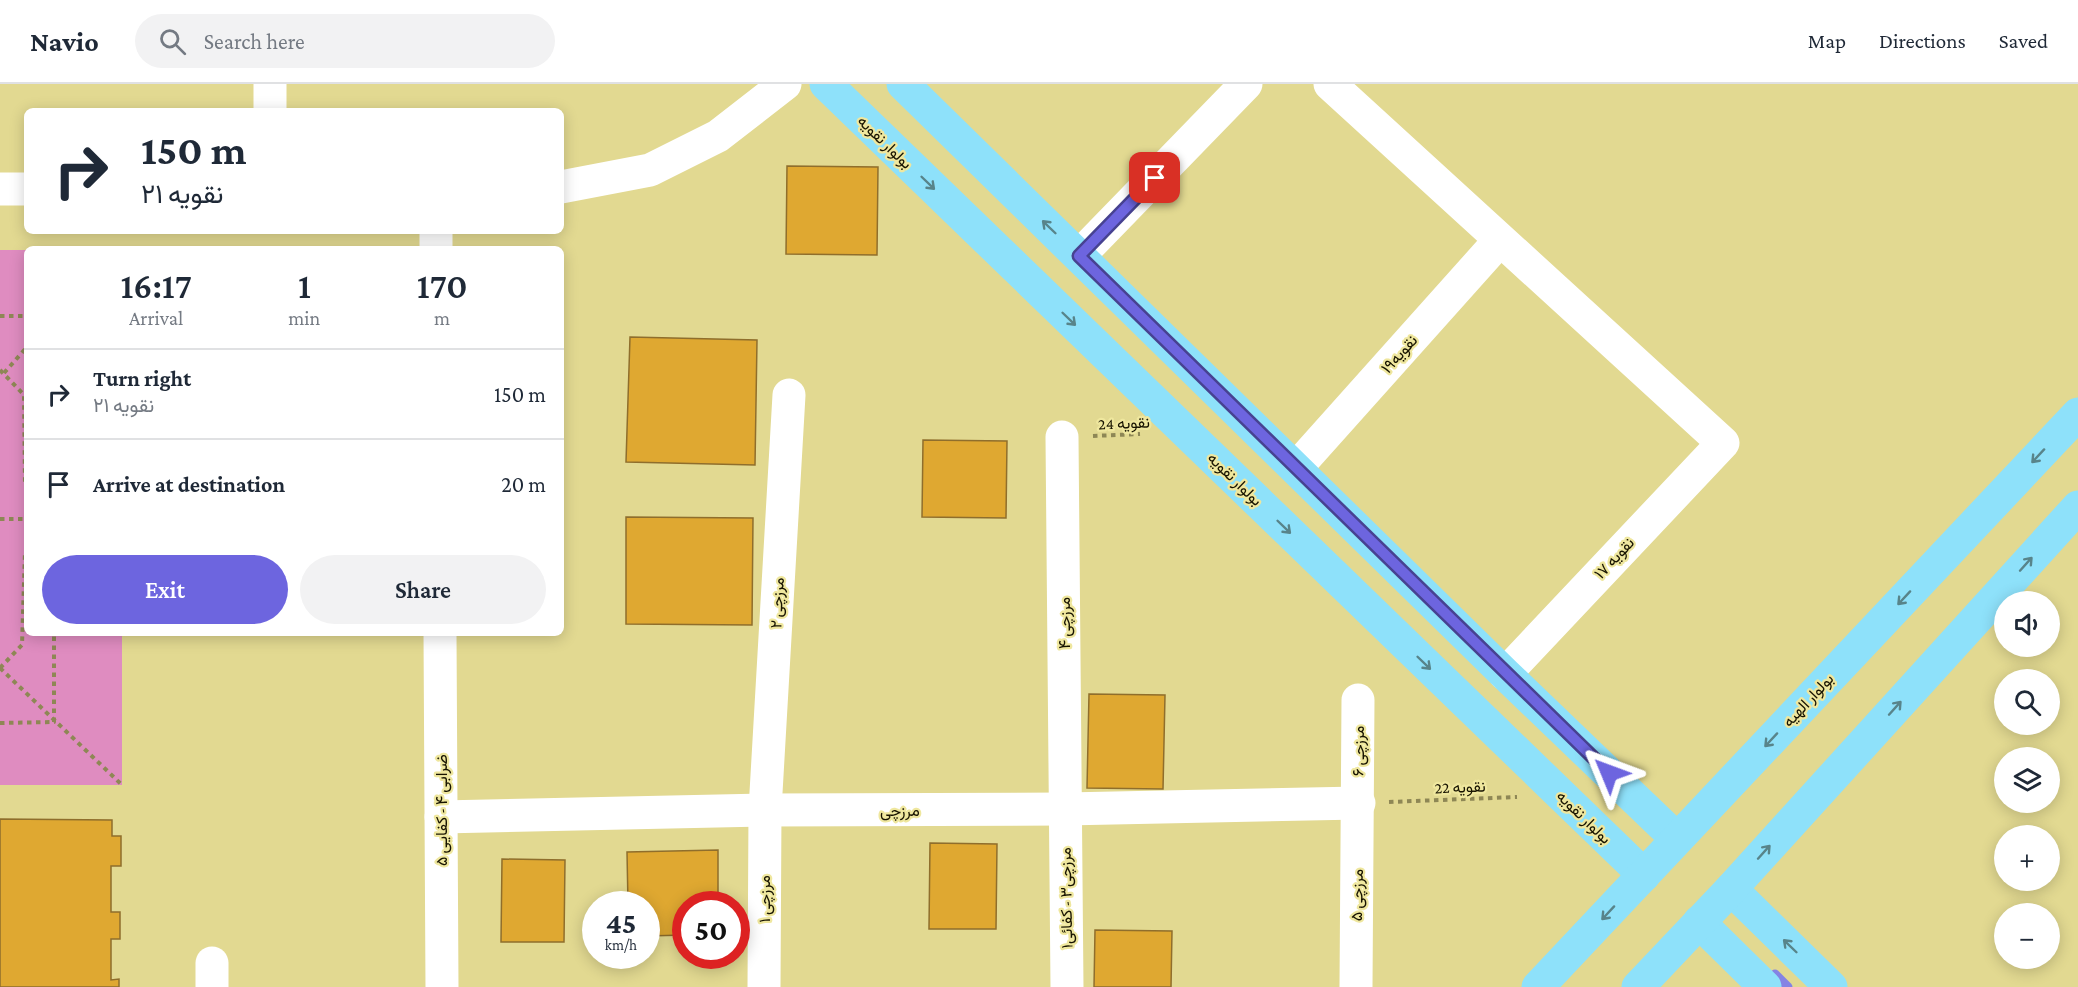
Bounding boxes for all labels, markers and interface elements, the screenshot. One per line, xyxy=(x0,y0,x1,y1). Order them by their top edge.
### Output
search box xyxy=(135,14,555,68)
icon: search xyxy=(156,25,189,58)
text: Navio xyxy=(30,26,99,57)
text: Search here xyxy=(204,29,305,54)
text: Map xyxy=(1808,29,1846,53)
text: Directions xyxy=(1879,29,1966,53)
text: Saved xyxy=(1999,29,2048,53)
street label: بولوار نقویه xyxy=(853,112,916,173)
text: 150 m xyxy=(141,126,246,173)
icon: right xyxy=(42,132,120,210)
pin xyxy=(1129,152,1180,203)
icon: arrive xyxy=(1138,161,1171,194)
one-way arrow xyxy=(921,176,936,190)
text: نقویه ۲۱ xyxy=(141,179,224,209)
one-way arrow xyxy=(1041,219,1056,234)
text: 16:17 xyxy=(120,266,192,306)
text: 1 xyxy=(298,266,311,306)
text: 170 xyxy=(417,266,468,306)
text: Arrival xyxy=(129,307,183,329)
text: min xyxy=(288,307,320,329)
text: m xyxy=(434,307,450,329)
one-way arrow xyxy=(1061,311,1076,326)
street label: نقویه۱۹ xyxy=(1378,331,1422,378)
text: Turn right xyxy=(93,366,191,391)
icon: right xyxy=(42,378,75,411)
text: 150 m xyxy=(494,382,546,407)
text: نقویه ۲۱ xyxy=(93,394,154,416)
street label: نقویه 24 xyxy=(1098,414,1150,434)
street label: بولوار نقویه xyxy=(1203,449,1266,510)
one-way arrow xyxy=(2031,449,2045,464)
icon: arrive xyxy=(42,468,75,501)
text: Arrive at destination xyxy=(93,472,285,497)
text: 20 m xyxy=(501,472,546,497)
one-way arrow xyxy=(1277,520,1292,534)
street label: نقویه ۱۷ xyxy=(1591,534,1639,583)
button: Exit xyxy=(42,555,288,624)
button: Share xyxy=(300,555,546,624)
one-way arrow xyxy=(2019,557,2033,572)
street label: مرزچی ۲ xyxy=(767,577,790,629)
one-way arrow xyxy=(1897,591,1911,606)
map controls xyxy=(1994,591,2060,969)
button: sound xyxy=(1994,591,2060,657)
street label: مرزچی ۴ xyxy=(1056,597,1076,649)
one-way arrow xyxy=(1417,655,1432,670)
button: search xyxy=(1994,669,2060,735)
street label: بولوار الهیه xyxy=(1779,670,1838,731)
one-way arrow xyxy=(1888,701,1902,716)
street label: مرزچی ۶ xyxy=(1350,726,1370,776)
one-way arrow xyxy=(1763,733,1778,748)
position arrow xyxy=(1577,741,1641,805)
button: layers xyxy=(1994,747,2060,813)
street label: ضرابی ۴ - کفایی ۵ xyxy=(433,754,452,866)
street label: نقویه 22 xyxy=(1434,778,1486,798)
street label: بولوار نقویه xyxy=(1552,787,1615,848)
street label: مرزچی xyxy=(880,802,920,822)
button: + xyxy=(1994,825,2060,891)
one-way arrow xyxy=(1757,845,1771,860)
street label: مرزچی۳ - کفائی۱ xyxy=(1057,847,1078,949)
street label: مرزچی ۵ xyxy=(1348,869,1369,921)
street label: مرزچی ۱ xyxy=(756,875,776,923)
speed limit sign: 50 xyxy=(672,891,750,969)
button: − xyxy=(1994,903,2060,969)
one-way arrow xyxy=(1601,905,1615,920)
text: 45 xyxy=(606,906,636,939)
text: km/h xyxy=(605,937,637,953)
one-way arrow xyxy=(1782,939,1797,953)

